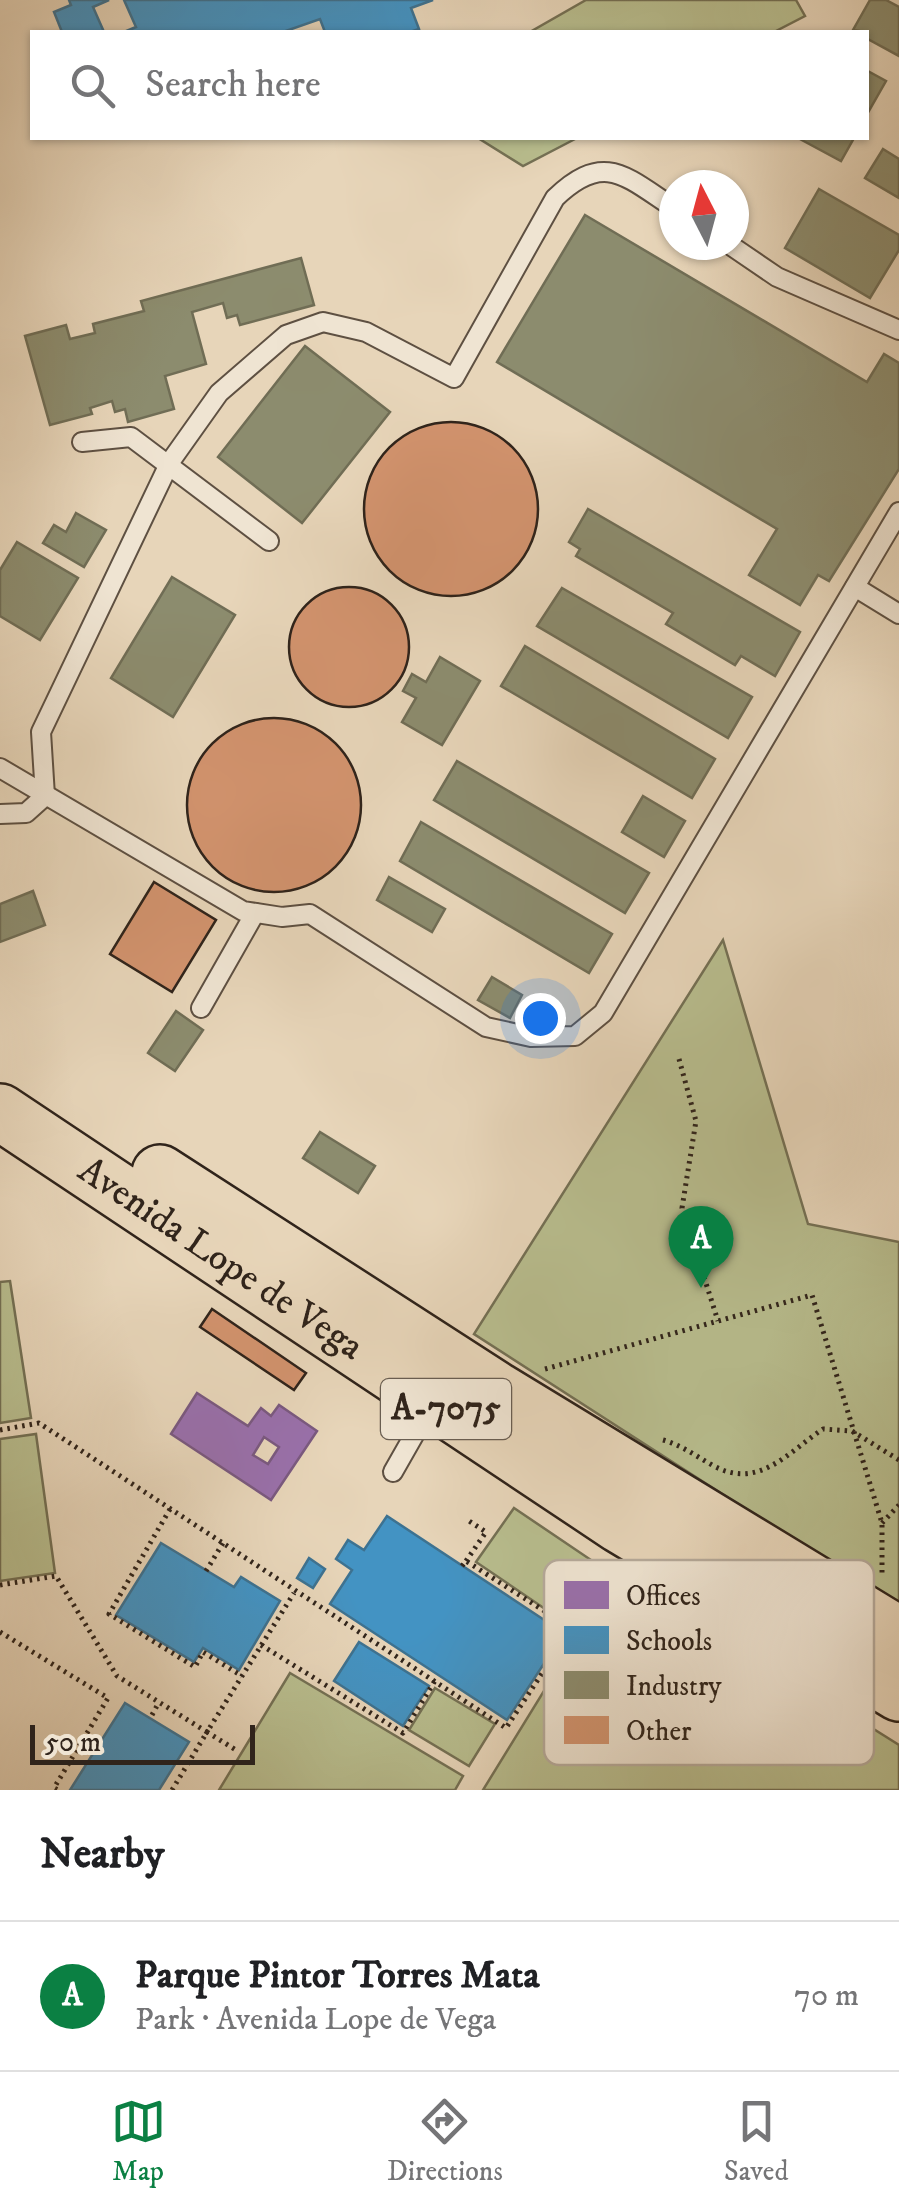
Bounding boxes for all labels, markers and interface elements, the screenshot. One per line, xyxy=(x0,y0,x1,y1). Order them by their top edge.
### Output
search box xyxy=(30,30,869,140)
icon: search xyxy=(65,58,120,113)
text: Search here xyxy=(145,61,321,109)
north arrow xyxy=(659,170,749,260)
your location xyxy=(515,993,566,1044)
street label: Avenida Lope de Vega xyxy=(69,1147,372,1371)
pin: A xyxy=(668,1206,734,1288)
road number: A-7075 xyxy=(381,1379,511,1439)
legend xyxy=(544,1560,874,1765)
text: Offices xyxy=(626,1579,701,1614)
text: Schools xyxy=(626,1624,712,1659)
text: Industry xyxy=(626,1669,722,1704)
text: Other xyxy=(626,1714,692,1749)
scale bar xyxy=(30,1720,255,1764)
text: 50 m xyxy=(45,1725,101,1760)
text: Nearby xyxy=(40,1829,164,1881)
text: Parque Pintor Torres Mata xyxy=(135,1952,540,2000)
text: A xyxy=(62,1976,83,2016)
text: 70 m xyxy=(794,1976,859,2016)
text: Park · Avenida Lope de Vega xyxy=(135,2000,496,2040)
tab: Map xyxy=(111,2094,166,2189)
tab: Directions xyxy=(387,2094,503,2189)
tab: Saved xyxy=(724,2094,788,2189)

